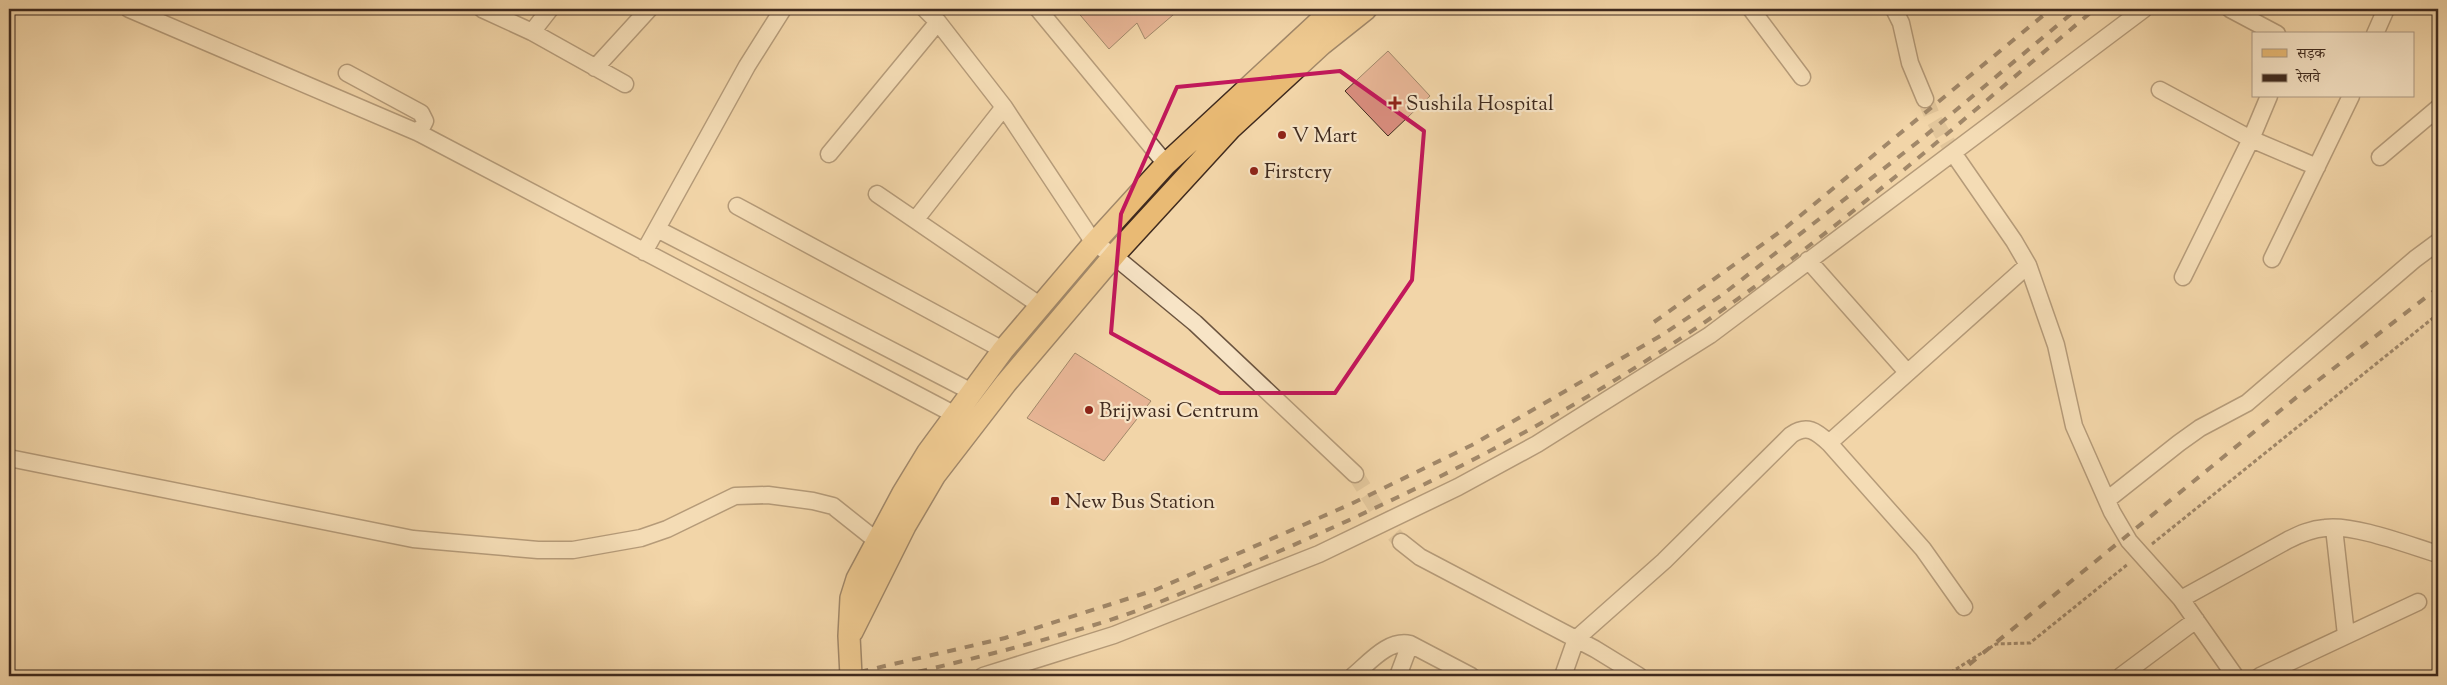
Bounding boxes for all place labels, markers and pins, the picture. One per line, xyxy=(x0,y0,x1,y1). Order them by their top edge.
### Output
place label: Sushila Hospital xyxy=(1406,90,1554,120)
marker: Sushila Hospital xyxy=(1388,96,1402,110)
place label: V Mart xyxy=(1292,122,1357,152)
marker: V Mart xyxy=(1276,129,1288,141)
place label: Firstcry xyxy=(1264,158,1333,188)
marker: Firstcry xyxy=(1248,165,1260,177)
place label: Brijwasi Centrum xyxy=(1099,397,1259,427)
marker: Brijwasi Centrum xyxy=(1083,404,1095,416)
place label: New Bus Station xyxy=(1065,488,1215,518)
marker: New Bus Station xyxy=(1049,495,1061,507)

